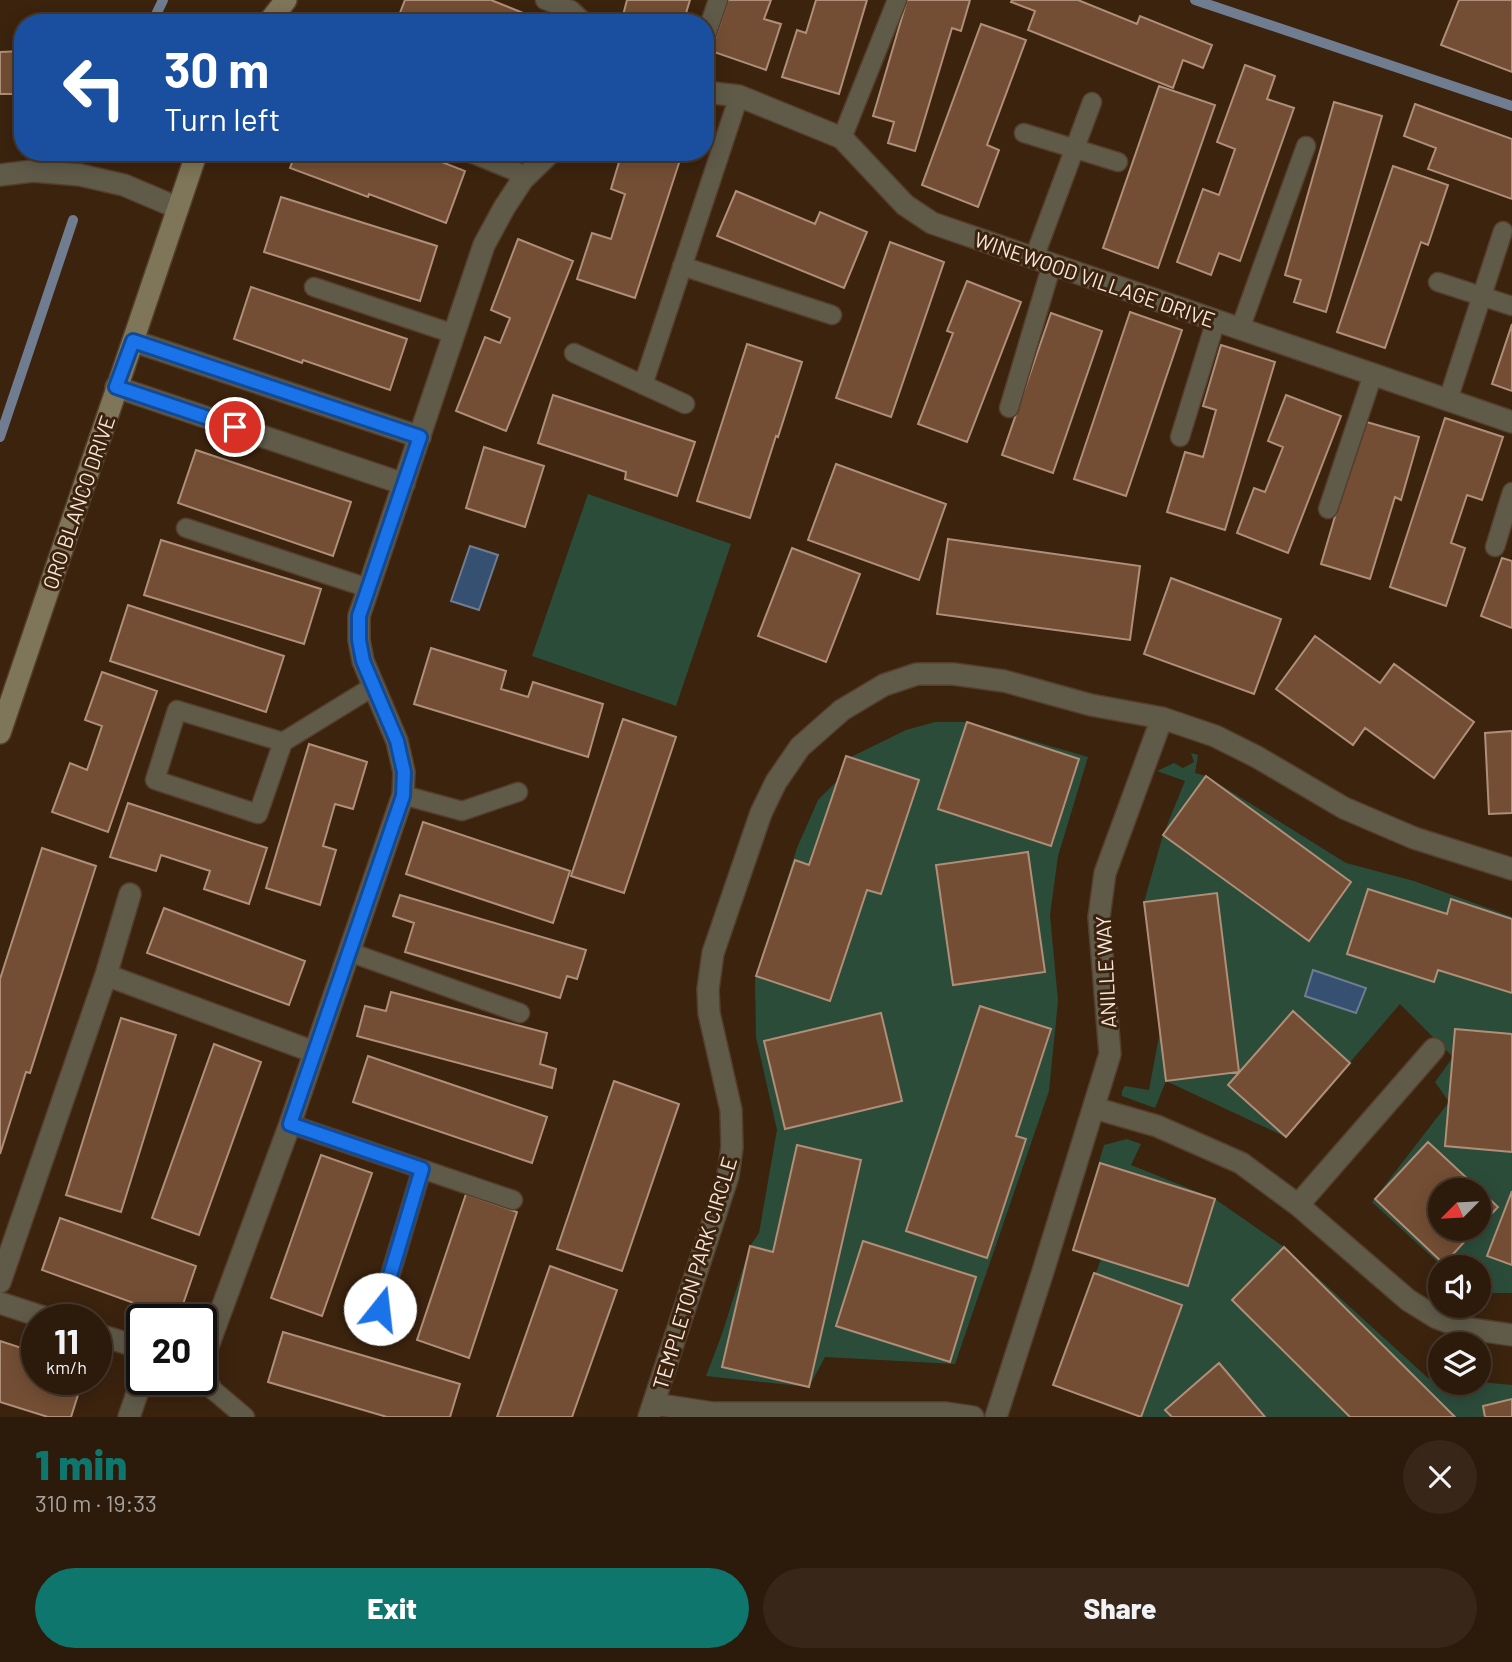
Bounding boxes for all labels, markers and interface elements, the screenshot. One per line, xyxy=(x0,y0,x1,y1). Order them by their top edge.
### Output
text: 30 m xyxy=(164,39,269,98)
icon: left xyxy=(49,42,140,133)
text: Turn left xyxy=(164,99,281,137)
street label: WINEWOOD VILLAGE DRIVE xyxy=(971,226,1219,332)
pin xyxy=(205,397,265,457)
icon: arrive xyxy=(216,408,254,446)
street label: ORO BLANCO DRIVE xyxy=(37,412,119,592)
street label: ANILLE WAY xyxy=(1090,915,1120,1029)
street label: TEMPLETON PARK CIRCLE xyxy=(647,1154,741,1392)
north arrow xyxy=(1428,1178,1491,1241)
map controls xyxy=(1428,1178,1491,1395)
button: sound xyxy=(1428,1255,1491,1318)
position arrow xyxy=(343,1272,417,1346)
speed limit sign: 20 xyxy=(126,1304,217,1395)
text: 11 xyxy=(54,1319,79,1361)
button: layers xyxy=(1428,1332,1491,1395)
text: km/h xyxy=(46,1356,87,1378)
text: 1 min xyxy=(35,1438,127,1488)
button: close xyxy=(1403,1440,1477,1514)
text: 310 m · 19:33 xyxy=(35,1489,157,1517)
button: Exit xyxy=(35,1568,749,1648)
button: Share xyxy=(763,1568,1477,1648)

